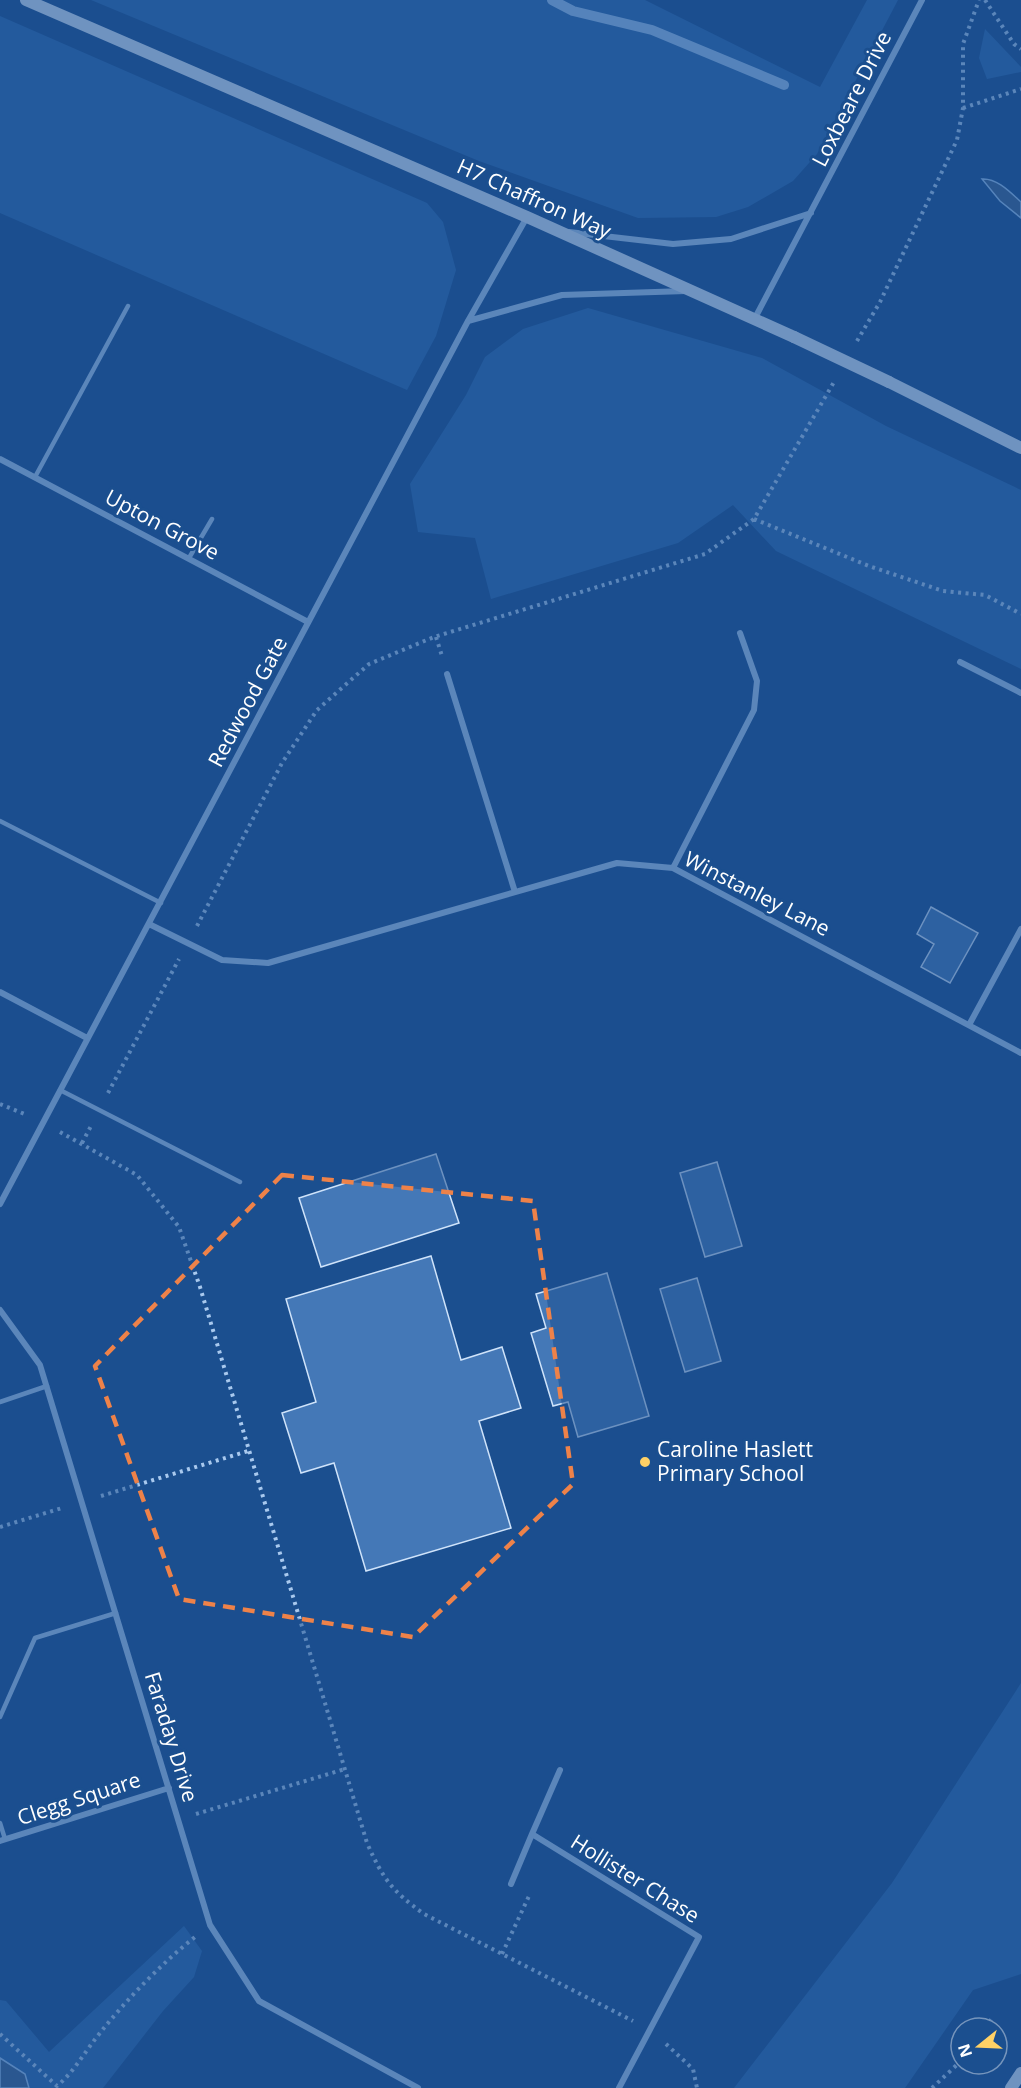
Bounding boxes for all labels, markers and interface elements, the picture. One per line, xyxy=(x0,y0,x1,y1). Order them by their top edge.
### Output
street label: Loxbeare Drive xyxy=(805,26,897,171)
street label: H7 Chaffron Way xyxy=(453,152,616,245)
street label: Upton Grove xyxy=(101,482,224,566)
street label: Redwood Gate xyxy=(201,632,293,772)
street label: Winstanley Lane xyxy=(680,844,835,942)
place label: Caroline Haslett Primary School xyxy=(657,1435,813,1487)
marker: Caroline Haslett Primary School xyxy=(638,1455,652,1469)
street label: Faraday Drive xyxy=(139,1668,205,1805)
street label: Clegg Square xyxy=(14,1765,144,1831)
street label: Hollister Chase xyxy=(566,1827,705,1929)
north arrow xyxy=(949,2016,1009,2076)
text: N xyxy=(952,2041,977,2060)

